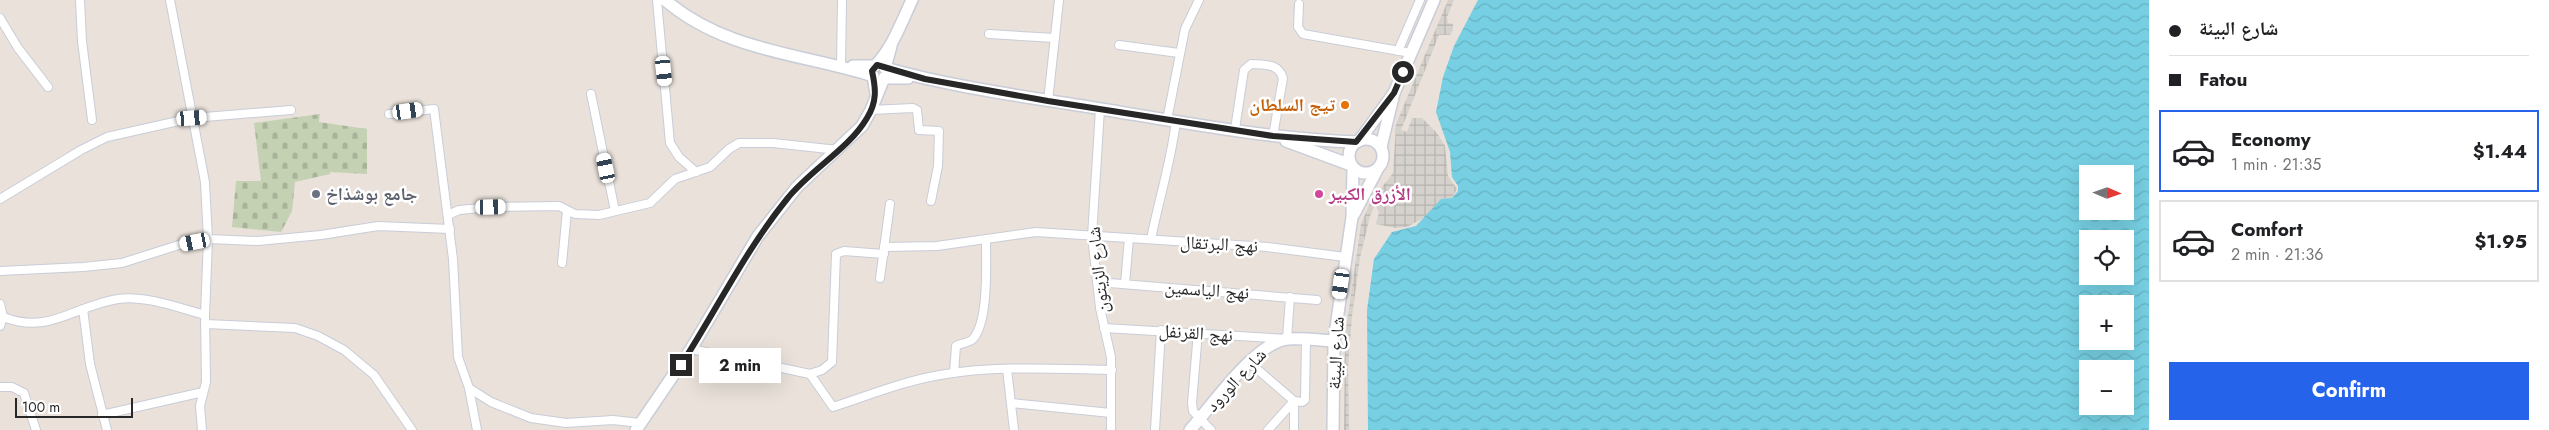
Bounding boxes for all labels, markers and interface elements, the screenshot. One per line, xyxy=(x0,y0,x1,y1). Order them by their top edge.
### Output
text: شارع البيئة xyxy=(2199,15,2278,42)
car xyxy=(654,55,673,87)
route start xyxy=(1392,61,1414,83)
text: Fatou xyxy=(2199,66,2247,93)
place label: تيج السلطان xyxy=(1249,92,1335,118)
marker: تيج السلطان xyxy=(1339,99,1351,111)
car xyxy=(392,101,423,121)
car xyxy=(176,109,207,127)
text: Economy xyxy=(2231,126,2311,153)
icon: car xyxy=(2171,129,2216,174)
text: $1.44 xyxy=(2473,138,2527,165)
car xyxy=(595,152,616,184)
text: 1 min · 21:35 xyxy=(2231,153,2321,176)
north arrow xyxy=(2079,165,2134,220)
map controls xyxy=(2079,165,2134,415)
place label: جامع بوشذاخ xyxy=(326,181,418,207)
place label: الأزرق الكبير xyxy=(1328,181,1411,207)
marker: جامع بوشذاخ xyxy=(310,188,322,200)
marker: الأزرق الكبير xyxy=(1313,188,1325,200)
car xyxy=(475,199,506,215)
text: Comfort xyxy=(2231,216,2303,243)
icon: car xyxy=(2171,219,2216,264)
street label: شارع الزيتون xyxy=(1081,226,1115,314)
text: $1.95 xyxy=(2474,228,2527,255)
street label: نهج البرتقال xyxy=(1179,229,1259,259)
button: locate xyxy=(2079,230,2134,285)
car xyxy=(178,232,211,252)
text: 2 min · 21:36 xyxy=(2231,243,2323,266)
car xyxy=(1331,268,1350,300)
street label: نهج الياسمين xyxy=(1164,274,1250,306)
button: + xyxy=(2079,295,2134,350)
street label: شارع البيئة xyxy=(1321,316,1351,390)
street label: نهج القرنفل xyxy=(1158,317,1234,349)
street label: شارع الورود xyxy=(1200,342,1272,418)
callout: 2 min xyxy=(698,348,781,382)
route end xyxy=(670,354,692,376)
text: 2 min xyxy=(719,354,761,377)
button: − xyxy=(2079,360,2134,415)
button: Confirm xyxy=(2169,362,2529,420)
scale bar xyxy=(15,395,132,418)
text: 100 m xyxy=(22,397,60,417)

